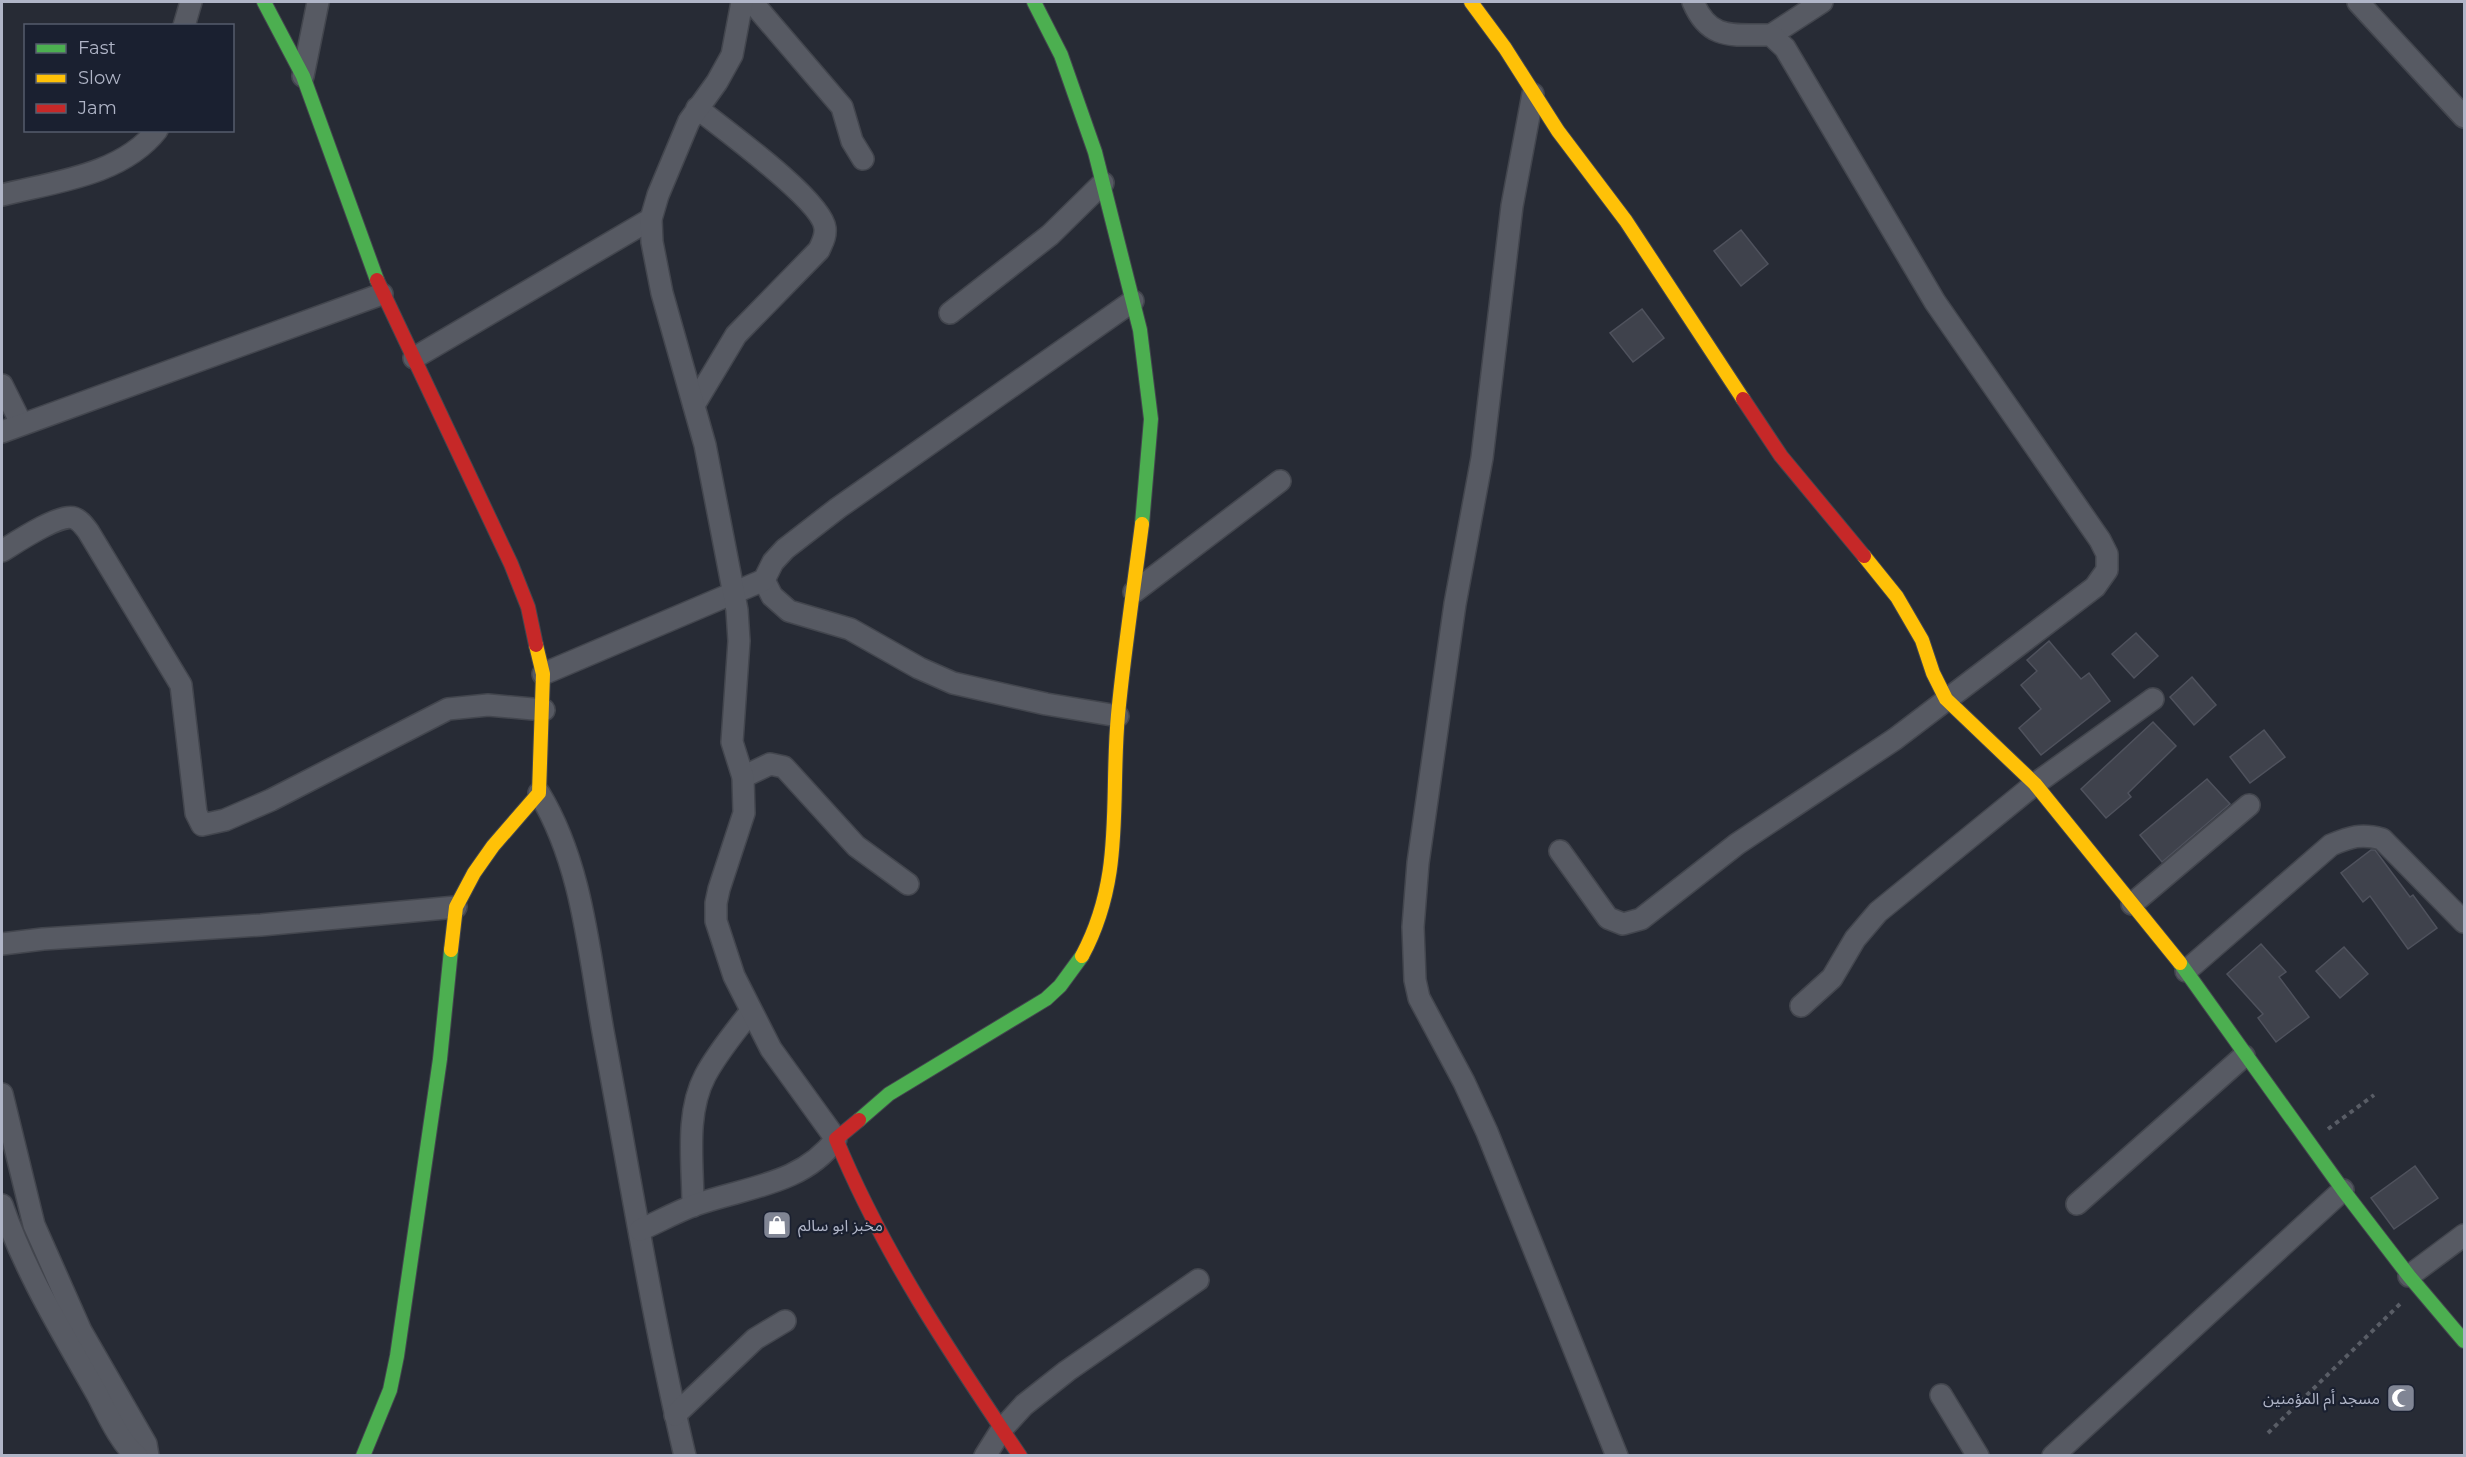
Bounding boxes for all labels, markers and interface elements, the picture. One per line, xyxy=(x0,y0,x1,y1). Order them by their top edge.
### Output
legend xyxy=(24,24,234,132)
text: Fast xyxy=(78,37,116,59)
text: Slow xyxy=(78,67,121,89)
text: Jam xyxy=(77,97,117,119)
shop icon: مخبز ابو سالم xyxy=(761,1209,793,1241)
place label: مخبز ابو سالم xyxy=(798,1216,883,1238)
mosque icon: مسجد أم المؤمنين xyxy=(2385,1382,2417,1414)
place label: مسجد أم المؤمنين xyxy=(2263,1389,2380,1411)

